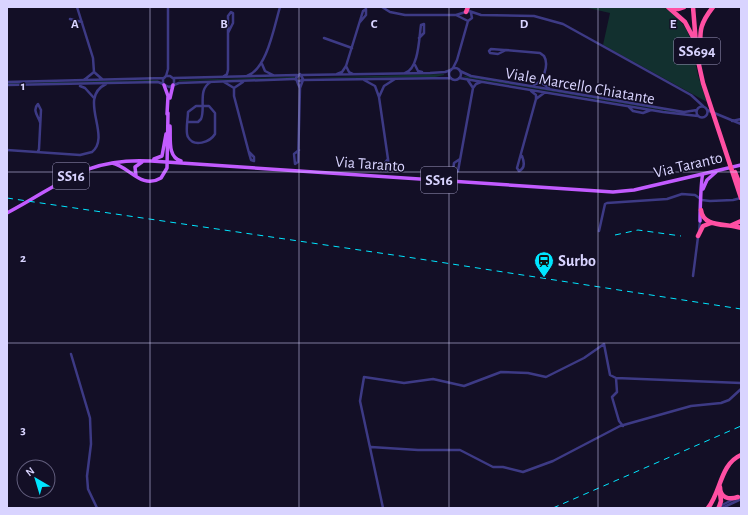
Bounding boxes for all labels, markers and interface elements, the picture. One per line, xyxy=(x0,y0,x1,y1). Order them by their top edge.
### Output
text: A xyxy=(71,18,79,31)
text: B xyxy=(220,18,228,31)
text: C xyxy=(371,18,378,31)
text: D xyxy=(520,18,529,31)
text: E xyxy=(670,18,677,31)
road number: SS694 xyxy=(674,38,720,64)
street label: Viale Marcello Chiatante xyxy=(504,65,656,107)
text: 1 xyxy=(21,80,25,93)
street label: Via Taranto xyxy=(652,149,724,181)
street label: Via Taranto xyxy=(334,154,406,174)
road number: SS16 xyxy=(53,163,89,189)
road number: SS16 xyxy=(421,167,457,193)
station icon: Surbo xyxy=(533,250,555,278)
text: 2 xyxy=(20,252,26,265)
place label: Surbo xyxy=(558,253,596,269)
text: 3 xyxy=(20,424,26,437)
north arrow xyxy=(16,459,56,499)
text: N xyxy=(24,465,37,478)

